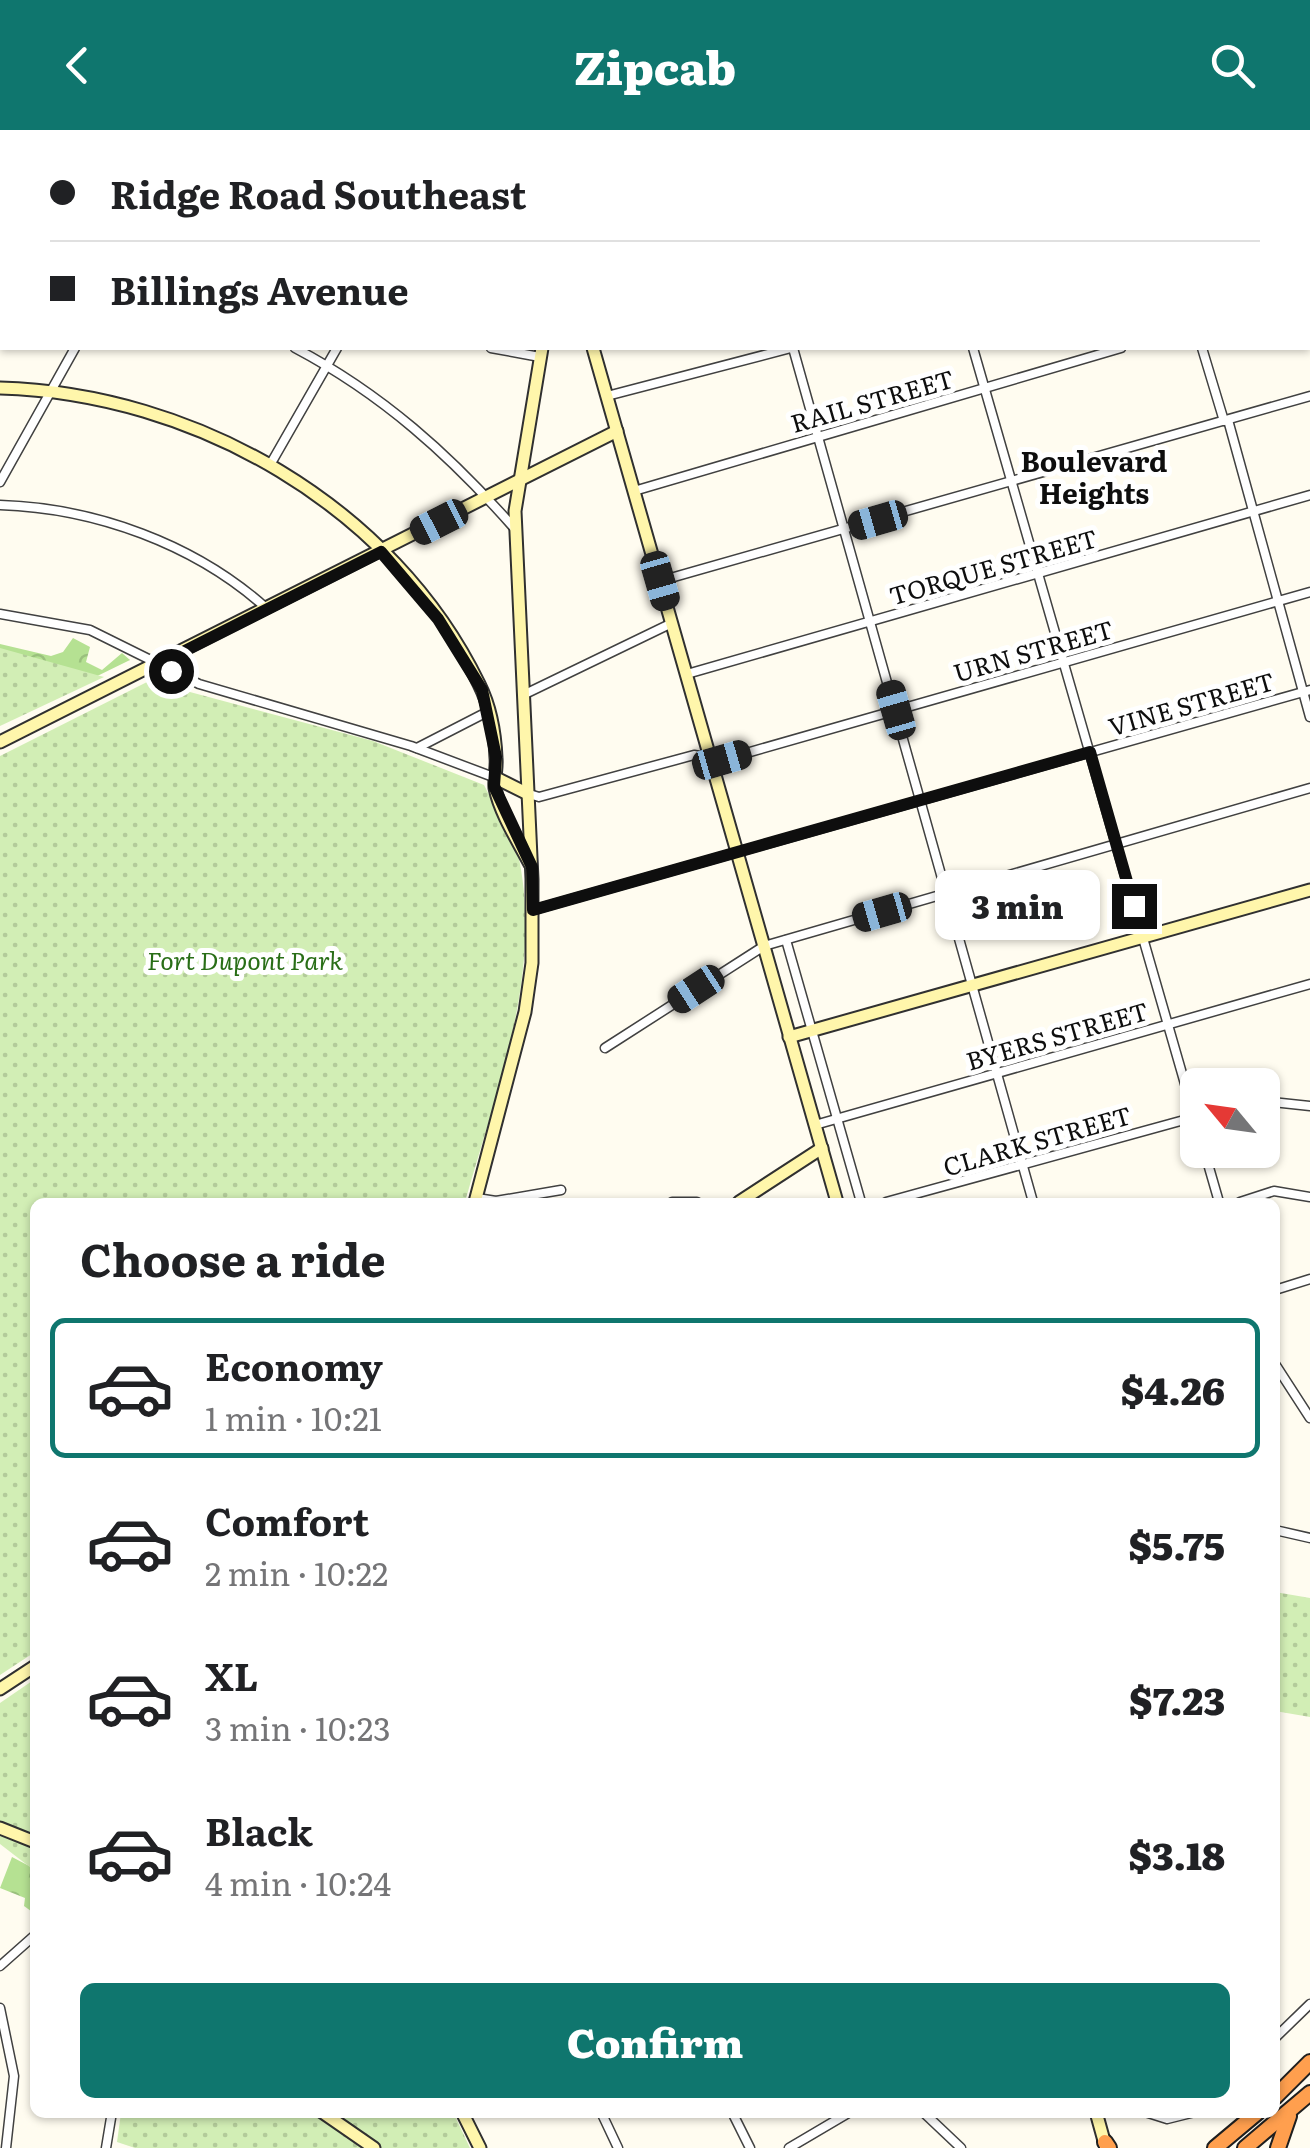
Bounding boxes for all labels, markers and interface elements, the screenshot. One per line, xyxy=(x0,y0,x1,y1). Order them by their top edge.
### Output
text: Zipcab xyxy=(574,32,736,99)
icon: back xyxy=(50,38,105,93)
icon: search xyxy=(1205,38,1260,93)
text: Ridge Road Southeast xyxy=(110,164,526,221)
text: Billings Avenue xyxy=(110,260,409,317)
street label: RAIL STREET xyxy=(786,359,958,441)
district label: Boulevard Heights xyxy=(1021,439,1167,513)
car xyxy=(405,495,473,549)
car xyxy=(845,497,911,543)
street label: TORQUE STREET xyxy=(884,519,1102,613)
car xyxy=(637,548,683,614)
street label: URN STREET xyxy=(949,610,1117,690)
route start xyxy=(149,649,194,694)
street label: VINE STREET xyxy=(1104,662,1278,744)
car xyxy=(873,677,919,743)
car xyxy=(689,737,755,783)
callout: 3 min xyxy=(934,871,1099,941)
text: 3 min xyxy=(971,881,1064,929)
route end xyxy=(1112,884,1157,929)
car xyxy=(849,889,915,935)
park label: Fort Dupont Park xyxy=(147,941,343,978)
car xyxy=(663,960,729,1018)
street label: BYERS STREET xyxy=(962,991,1152,1079)
north arrow xyxy=(1180,1068,1280,1168)
map controls xyxy=(1180,1068,1280,1168)
street label: CLARK STREET xyxy=(939,1095,1135,1185)
text: Choose a ride xyxy=(80,1224,386,1291)
text: Economy xyxy=(205,1336,383,1393)
icon: car xyxy=(85,1343,175,1433)
text: $4.26 xyxy=(1121,1360,1225,1417)
text: 1 min · 10:21 xyxy=(205,1393,382,1441)
text: Comfort xyxy=(205,1491,369,1548)
icon: car xyxy=(85,1498,175,1588)
text: $5.75 xyxy=(1128,1515,1225,1572)
text: 2 min · 10:22 xyxy=(205,1548,388,1596)
text: XL xyxy=(205,1646,258,1703)
icon: car xyxy=(85,1653,175,1743)
text: $7.23 xyxy=(1129,1670,1225,1727)
text: 3 min · 10:23 xyxy=(205,1703,391,1751)
text: Black xyxy=(205,1801,313,1858)
icon: car xyxy=(85,1808,175,1898)
text: $3.18 xyxy=(1129,1825,1225,1882)
text: 4 min · 10:24 xyxy=(205,1858,391,1906)
button: Confirm xyxy=(80,1983,1230,2098)

